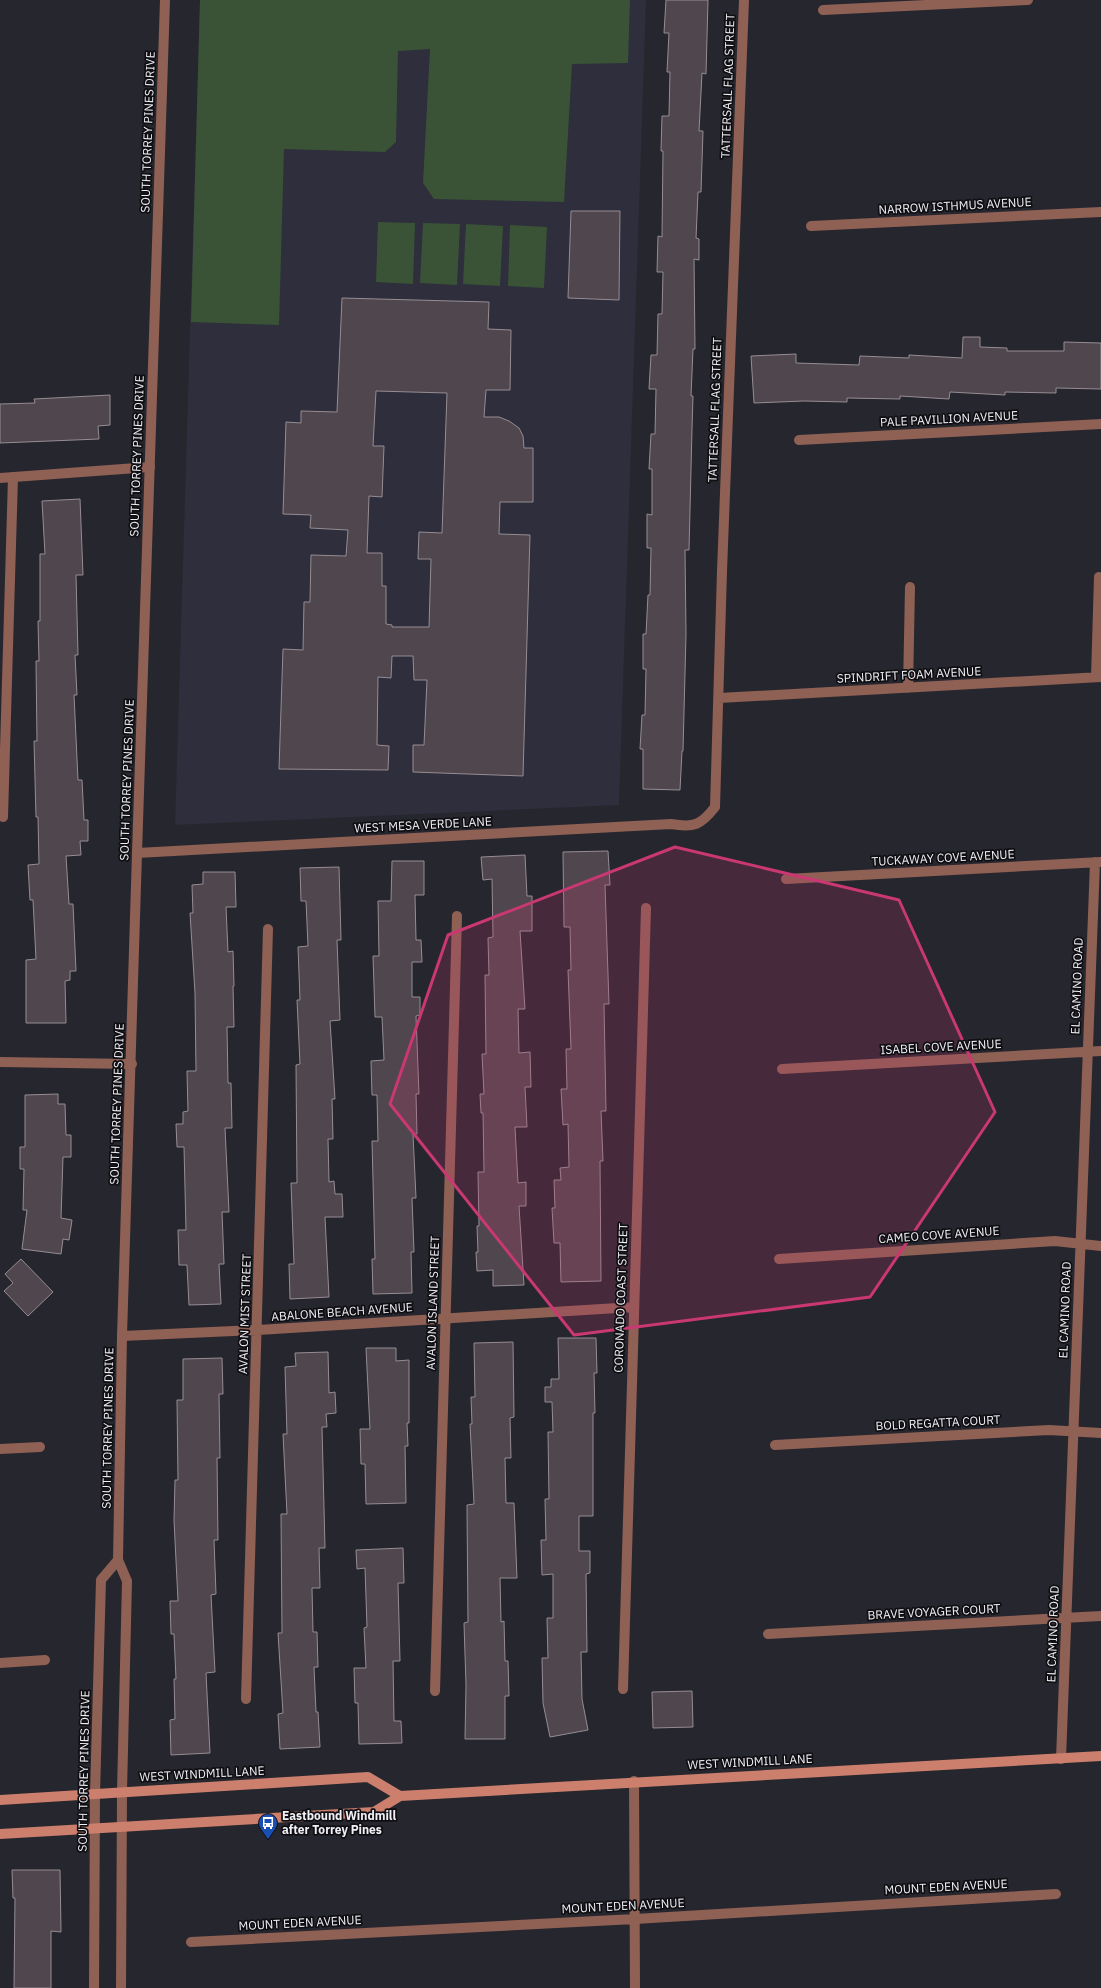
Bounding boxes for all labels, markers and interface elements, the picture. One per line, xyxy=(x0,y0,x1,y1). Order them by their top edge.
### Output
street label: TATTERSALL FLAG STREET xyxy=(717,13,738,159)
street label: SOUTH TORREY PINES DRIVE xyxy=(137,51,158,213)
street label: NARROW ISTHMUS AVENUE xyxy=(878,194,1032,217)
street label: TATTERSALL FLAG STREET xyxy=(704,337,725,483)
street label: SOUTH TORREY PINES DRIVE xyxy=(126,375,147,537)
street label: PALE PAVILLION AVENUE xyxy=(880,407,1018,430)
street label: SPINDRIFT FOAM AVENUE xyxy=(836,663,982,686)
street label: SOUTH TORREY PINES DRIVE xyxy=(116,699,137,861)
street label: WEST MESA VERDE LANE xyxy=(354,813,492,836)
street label: TUCKAWAY COVE AVENUE xyxy=(871,846,1015,869)
street label: EL CAMINO ROAD xyxy=(1067,937,1086,1035)
street label: SOUTH TORREY PINES DRIVE xyxy=(106,1023,127,1185)
street label: ISABEL COVE AVENUE xyxy=(880,1036,1002,1057)
street label: CORONADO COAST STREET xyxy=(610,1223,631,1373)
street label: CAMEO COVE AVENUE xyxy=(878,1223,1000,1246)
street label: AVALON ISLAND STREET xyxy=(423,1235,442,1370)
street label: AVALON MIST STREET xyxy=(235,1253,254,1374)
street label: EL CAMINO ROAD xyxy=(1055,1261,1074,1359)
street label: ABALONE BEACH AVENUE xyxy=(271,1299,413,1324)
street label: SOUTH TORREY PINES DRIVE xyxy=(99,1347,116,1509)
street label: BOLD REGATTA COURT xyxy=(875,1412,1001,1433)
street label: EL CAMINO ROAD xyxy=(1043,1585,1062,1683)
street label: BRAVE VOYAGER COURT xyxy=(867,1601,1001,1622)
street label: SOUTH TORREY PINES DRIVE xyxy=(75,1690,92,1852)
street label: WEST WINDMILL LANE xyxy=(687,1751,813,1772)
street label: WEST WINDMILL LANE xyxy=(139,1763,265,1784)
place label: Eastbound Windmill after Torrey Pines xyxy=(282,1808,396,1837)
bus stop icon: Eastbound Windmill after Torrey Pines xyxy=(257,1812,279,1840)
street label: MOUNT EDEN AVENUE xyxy=(884,1876,1008,1897)
street label: MOUNT EDEN AVENUE xyxy=(561,1895,685,1916)
street label: MOUNT EDEN AVENUE xyxy=(238,1912,362,1933)

